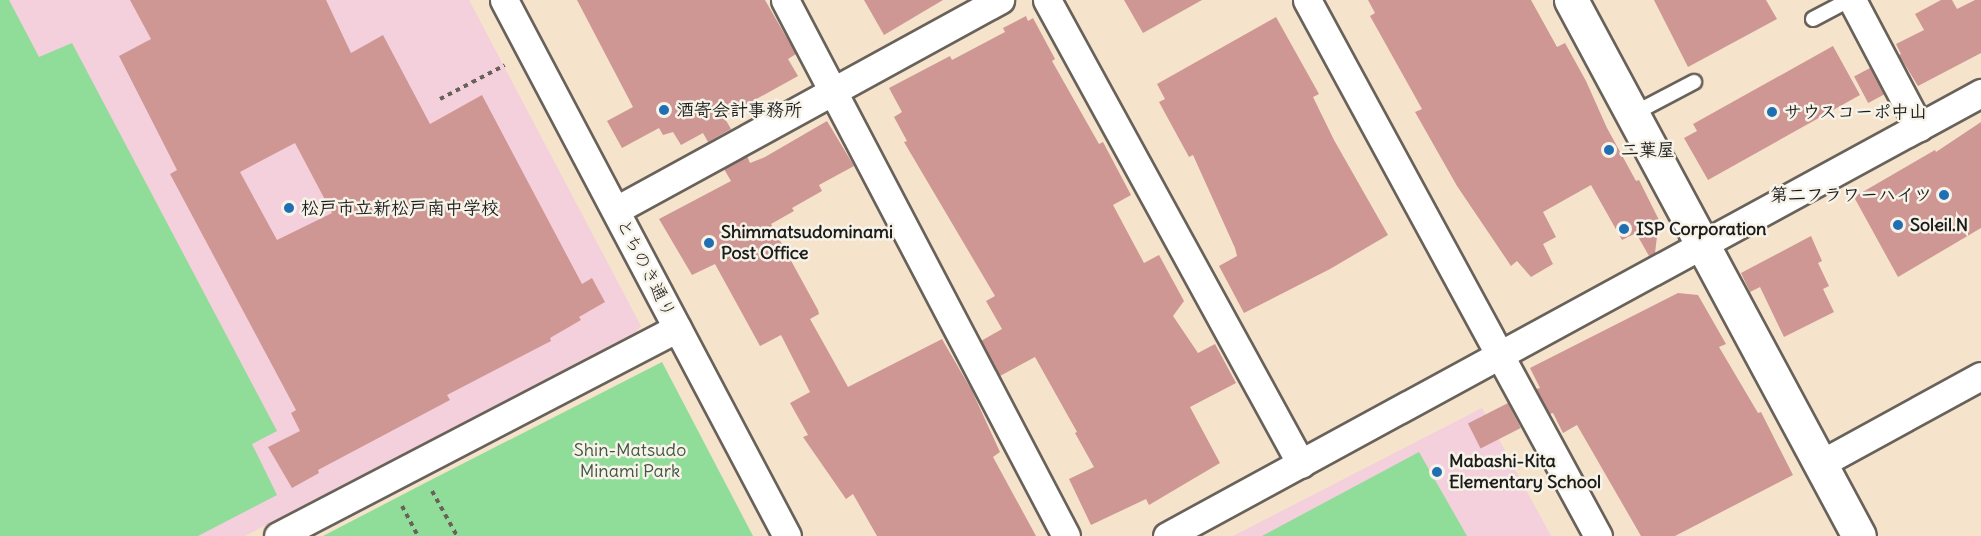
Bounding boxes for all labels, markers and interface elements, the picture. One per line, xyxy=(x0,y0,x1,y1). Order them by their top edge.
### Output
place label: 酒寄会計事務所 xyxy=(676,99,802,121)
place label: サウスコーポ中山 xyxy=(1784,101,1928,123)
marker: 酒寄会計事務所 xyxy=(657,103,671,117)
marker: サウスコーポ中山 xyxy=(1765,105,1779,119)
place label: 二葉屋 xyxy=(1621,139,1675,161)
marker: 二葉屋 xyxy=(1602,143,1616,157)
place label: 第二フラワーハイツ xyxy=(1770,184,1932,206)
marker: 第二フラワーハイツ xyxy=(1937,188,1951,202)
place label: 松戸市立新松戸南中学校 xyxy=(301,197,499,219)
marker: 松戸市立新松戸南中学校 xyxy=(282,201,296,215)
place label: Soleil.N xyxy=(1910,214,1968,236)
street label: とちのき通り xyxy=(612,215,680,321)
place label: ISP Corporation xyxy=(1636,218,1767,240)
marker: Soleil.N xyxy=(1891,218,1905,232)
place label: Shimmatsudominami Post Office xyxy=(721,222,893,264)
marker: ISP Corporation xyxy=(1617,222,1631,236)
marker: Shimmatsudominami Post Office xyxy=(702,236,716,250)
park label: Shin-Matsudo Minami Park xyxy=(574,440,686,482)
place label: Mabashi-Kita Elementary School xyxy=(1449,451,1601,494)
marker: Mabashi-Kita Elementary School xyxy=(1430,465,1444,479)

